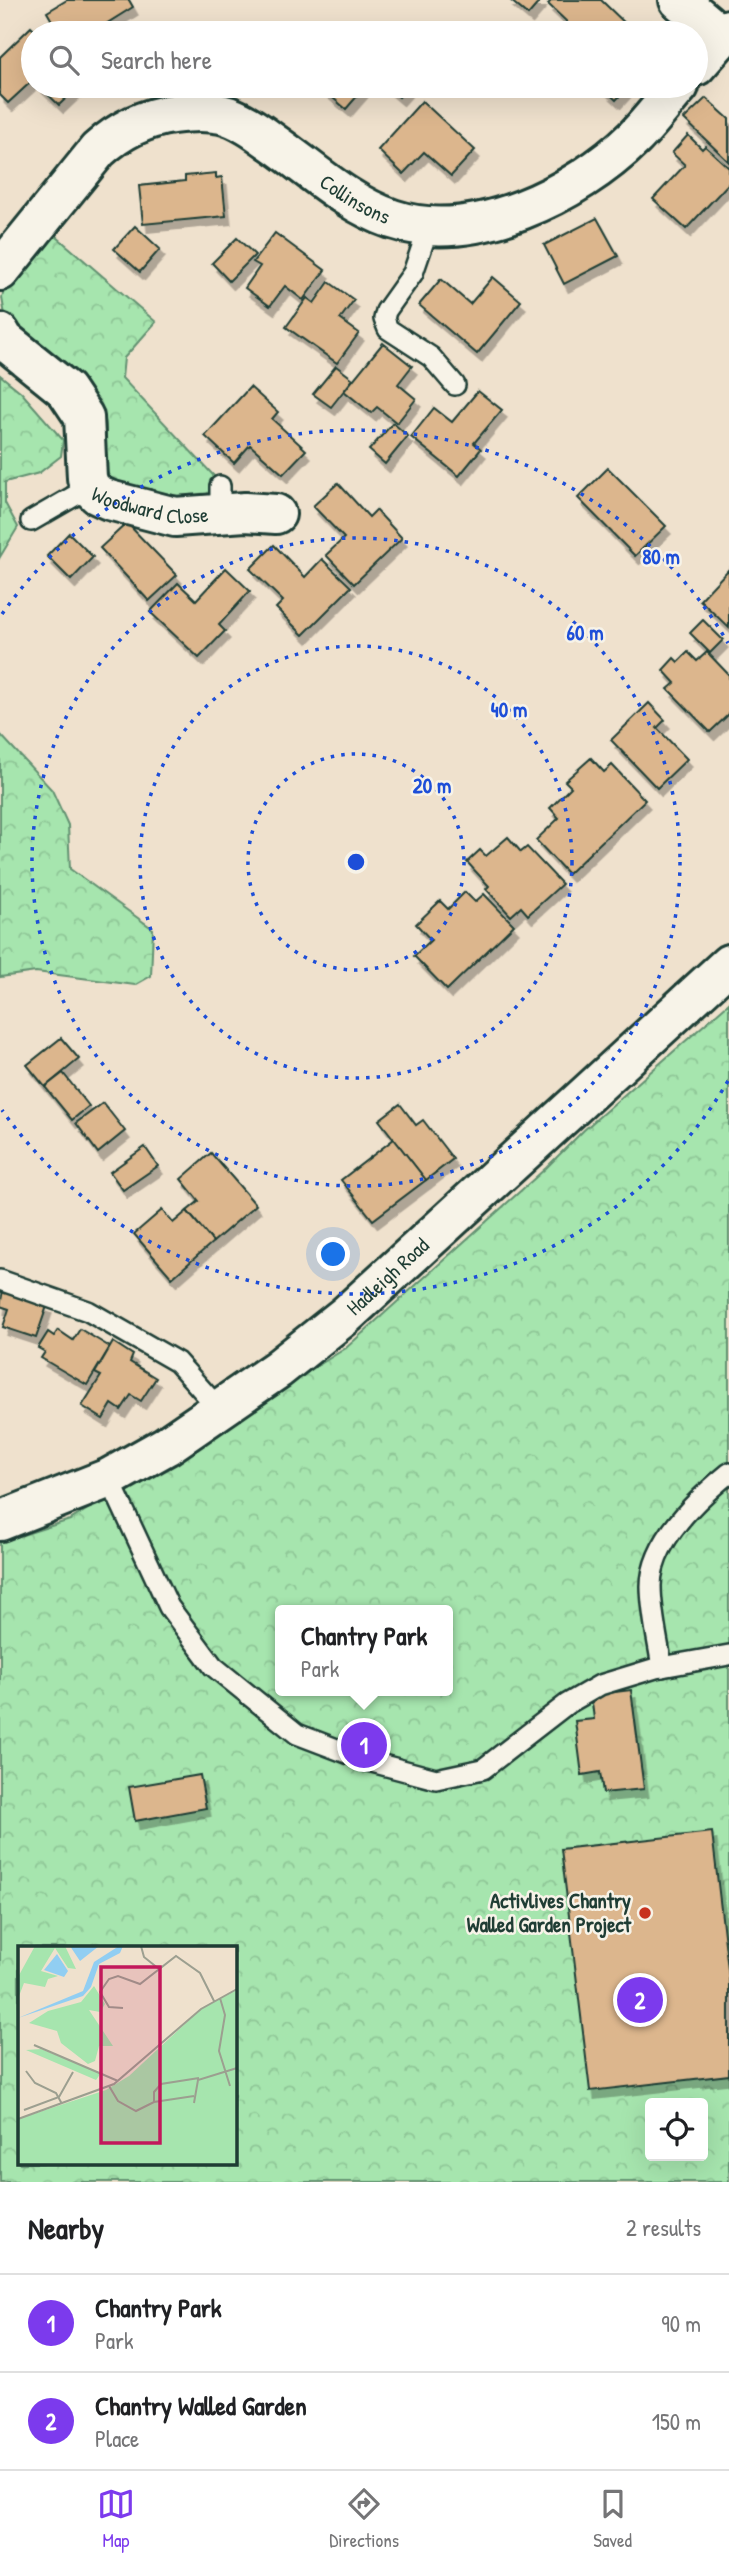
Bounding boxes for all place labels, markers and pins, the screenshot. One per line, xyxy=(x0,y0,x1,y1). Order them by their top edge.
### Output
centre of rings xyxy=(344,850,368,874)
pin: 1 xyxy=(341,1719,387,1771)
place label: Activlives Chantry Walled Garden Project xyxy=(467,1886,632,1939)
marker: Activlives Chantry Walled Garden Project xyxy=(637,1905,653,1921)
pin: 2 xyxy=(617,1974,663,2026)

